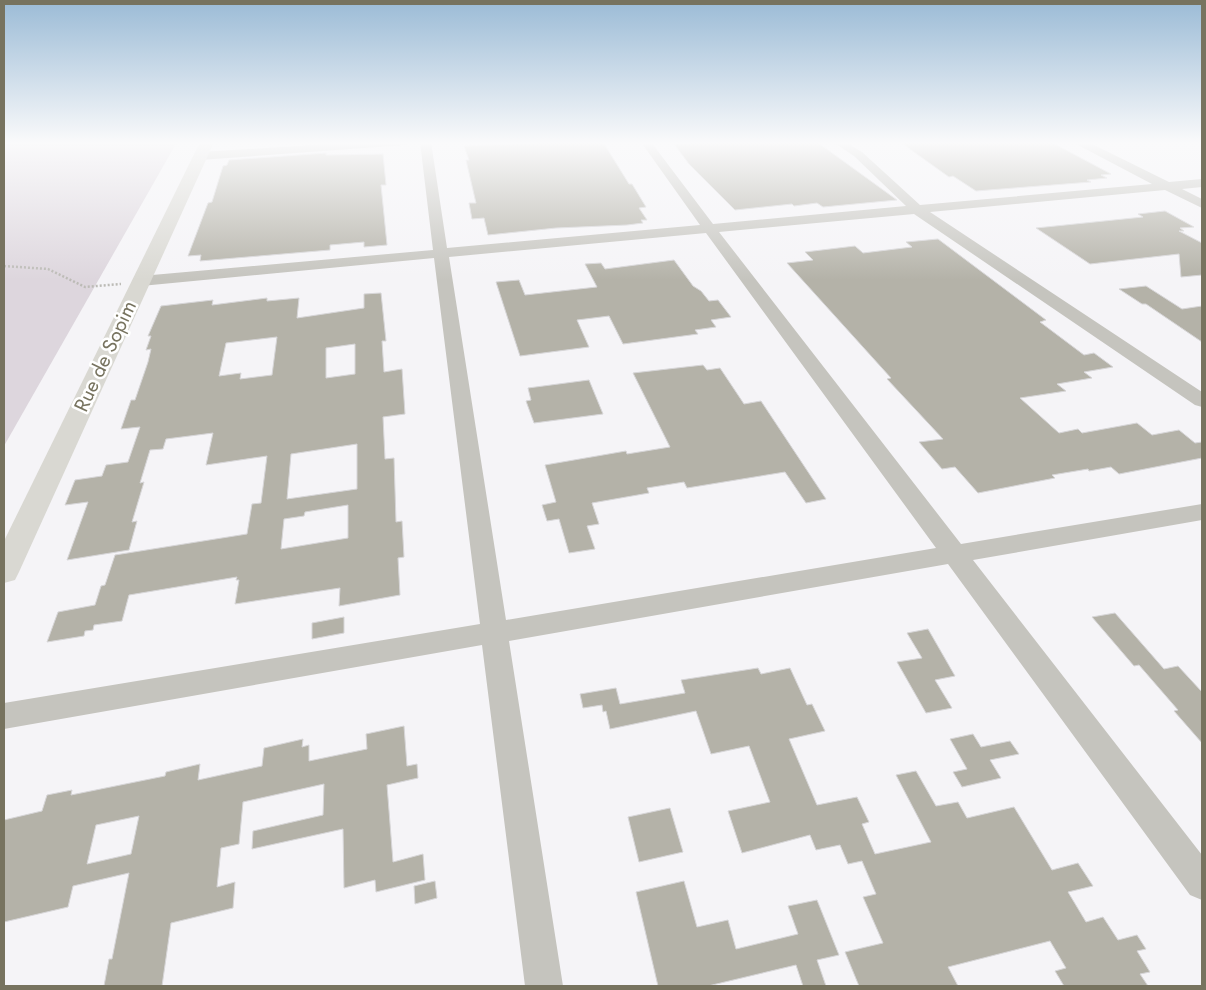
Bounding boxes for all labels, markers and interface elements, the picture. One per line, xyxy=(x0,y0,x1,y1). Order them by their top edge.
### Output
street label: Rue de Sopim xyxy=(67,296,144,417)

